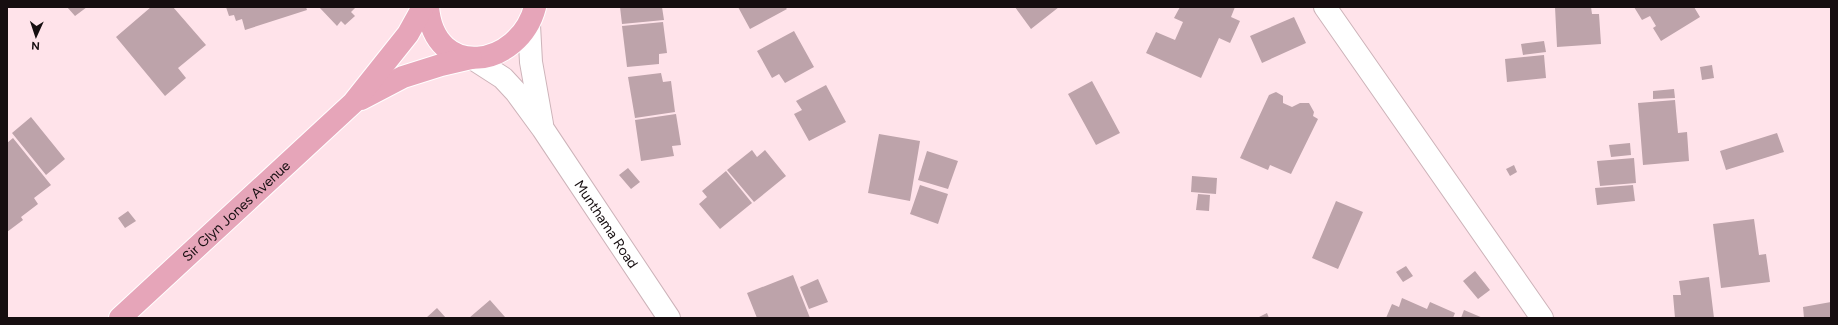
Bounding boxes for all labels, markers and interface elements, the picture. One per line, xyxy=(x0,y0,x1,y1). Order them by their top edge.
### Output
north arrow xyxy=(16,16,56,56)
text: N xyxy=(31,39,40,52)
street label: Sir Glyn Jones Avenue xyxy=(179,157,294,265)
street label: Munthama Road xyxy=(570,177,641,272)

